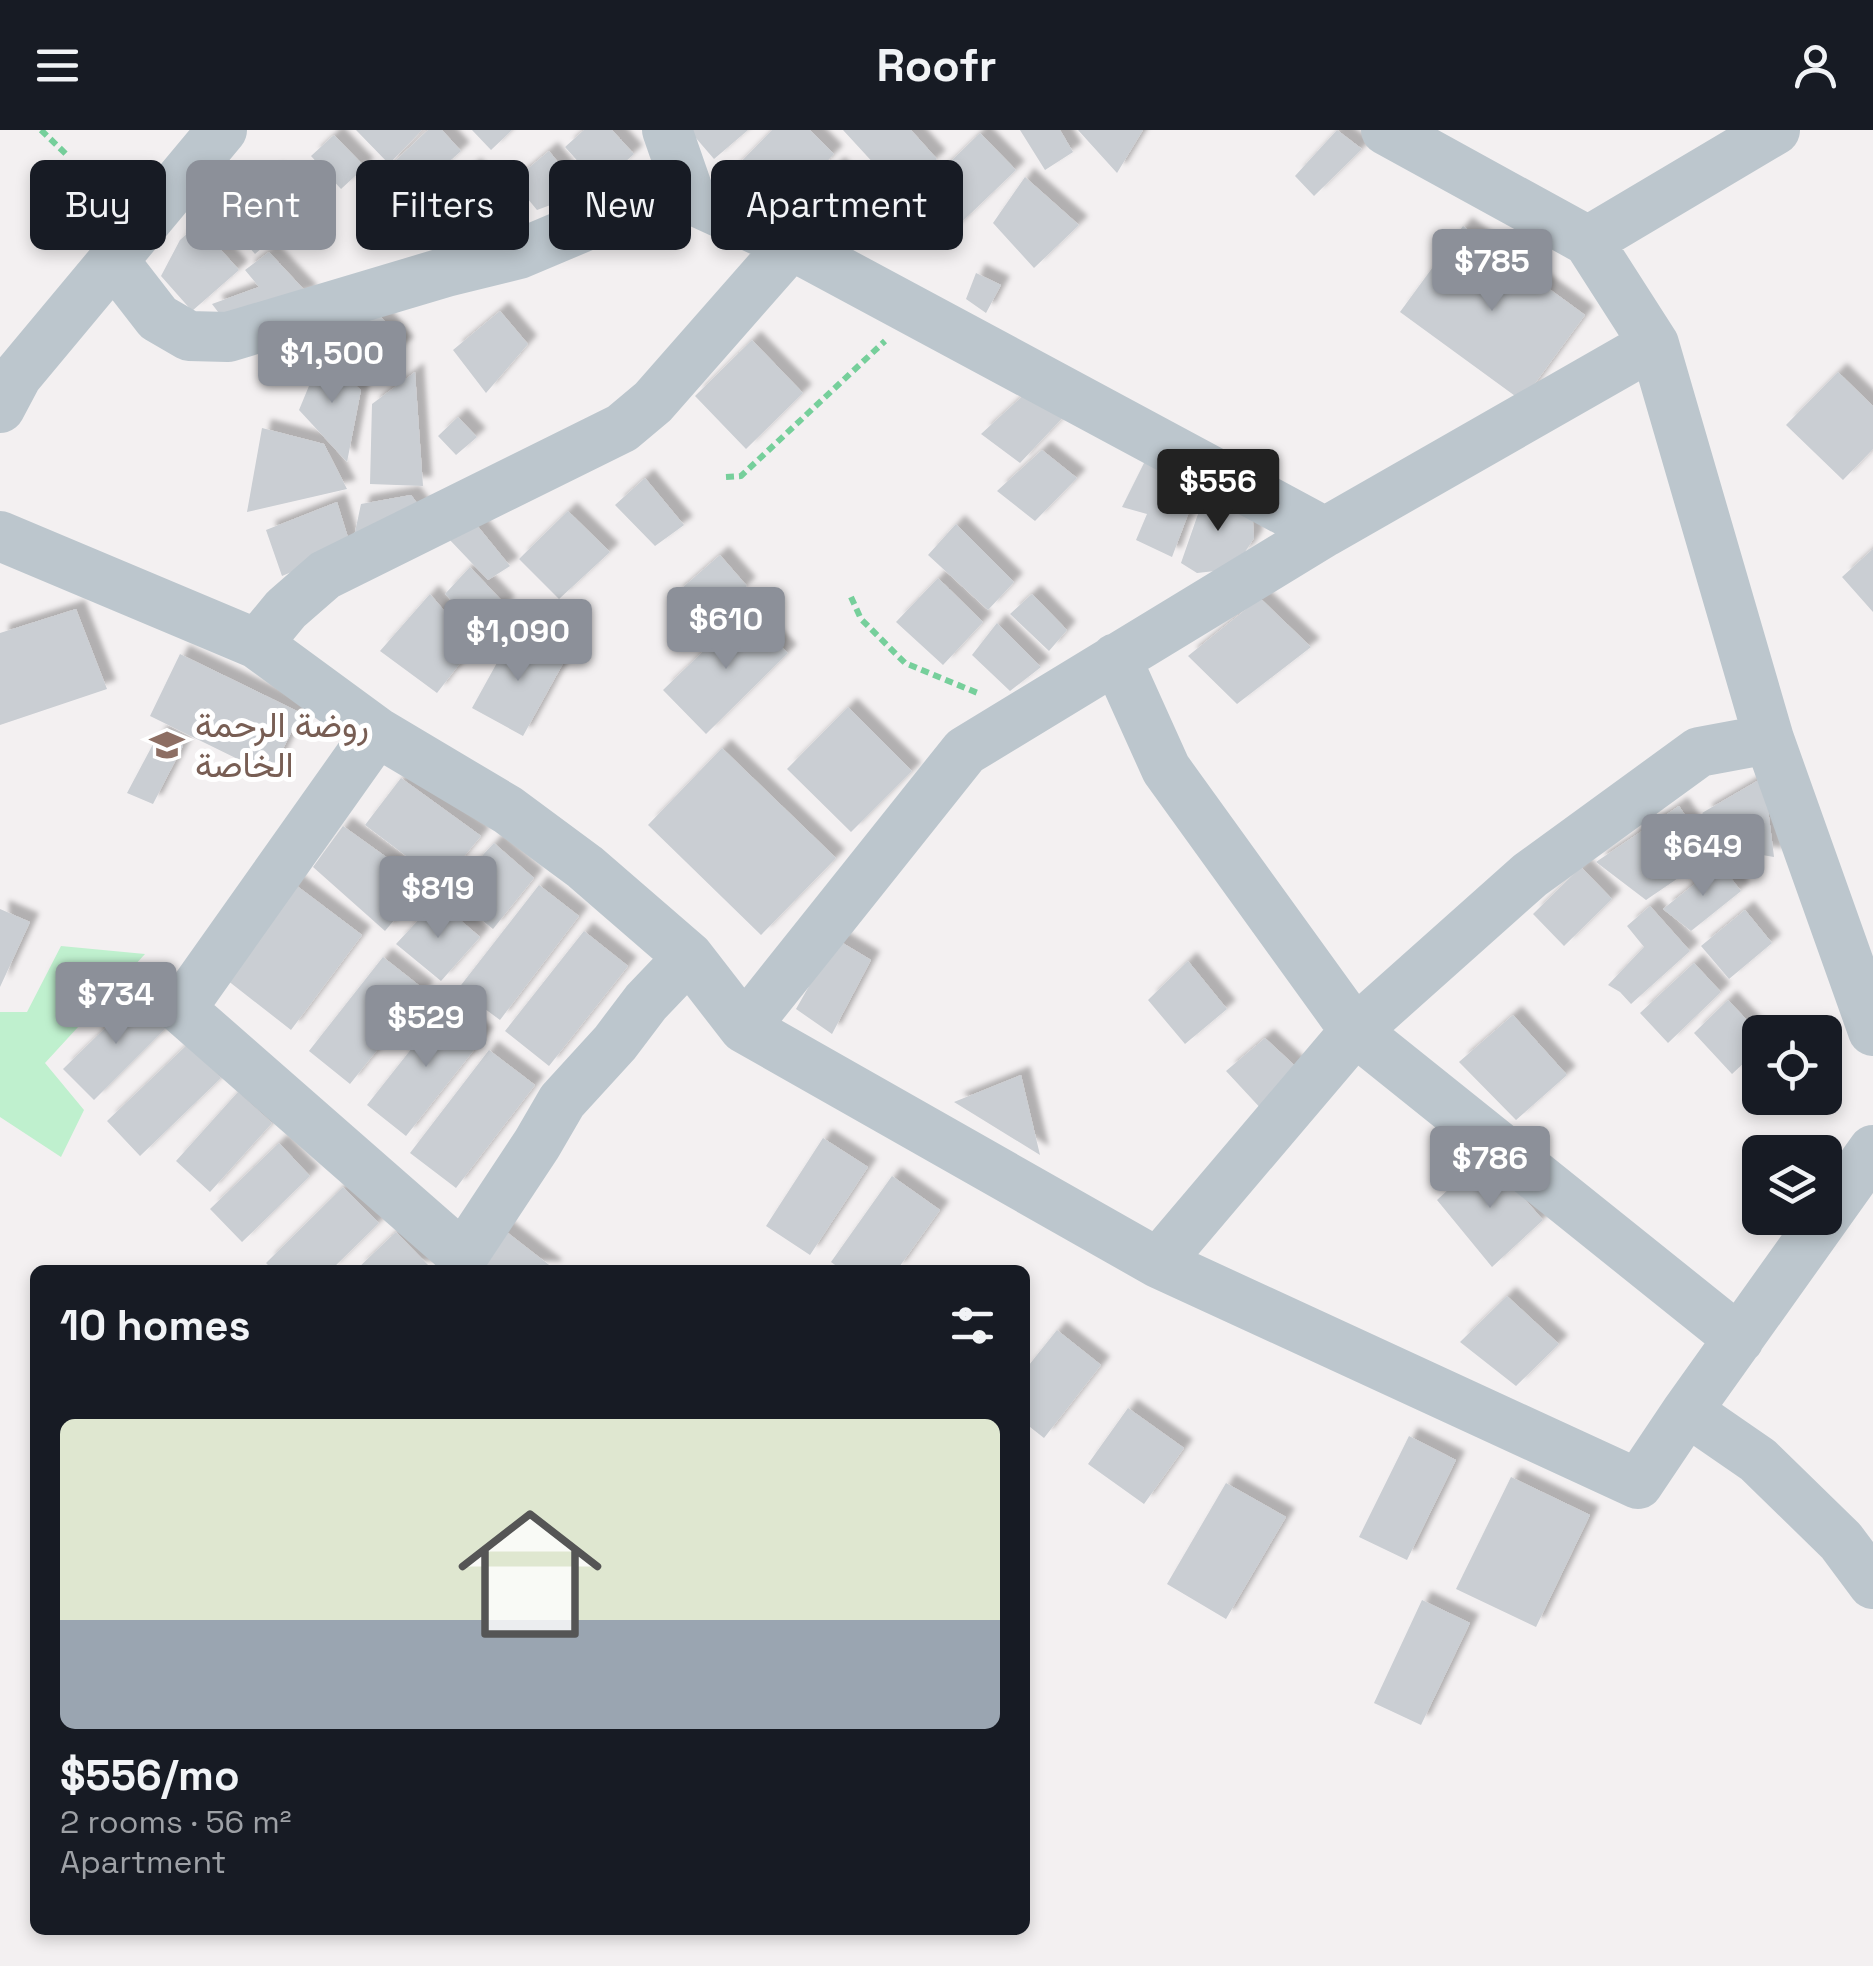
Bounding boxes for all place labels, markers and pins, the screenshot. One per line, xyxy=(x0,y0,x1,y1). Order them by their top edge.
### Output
pin: $785 xyxy=(1433,229,1551,314)
pin: $1,500 xyxy=(251,321,413,406)
pin: $556 xyxy=(1159,449,1277,534)
pin: $610 xyxy=(667,587,785,672)
pin: $1,090 xyxy=(437,599,599,684)
place label: روضة الرحمة الخاصة xyxy=(195,703,369,787)
school or university icon: روضة الرحمة الخاصة xyxy=(148,726,186,764)
pin: $649 xyxy=(1644,814,1762,899)
pin: $819 xyxy=(379,856,497,941)
pin: $734 xyxy=(57,962,175,1047)
pin: $529 xyxy=(367,985,485,1070)
pin: $786 xyxy=(1431,1126,1549,1211)

